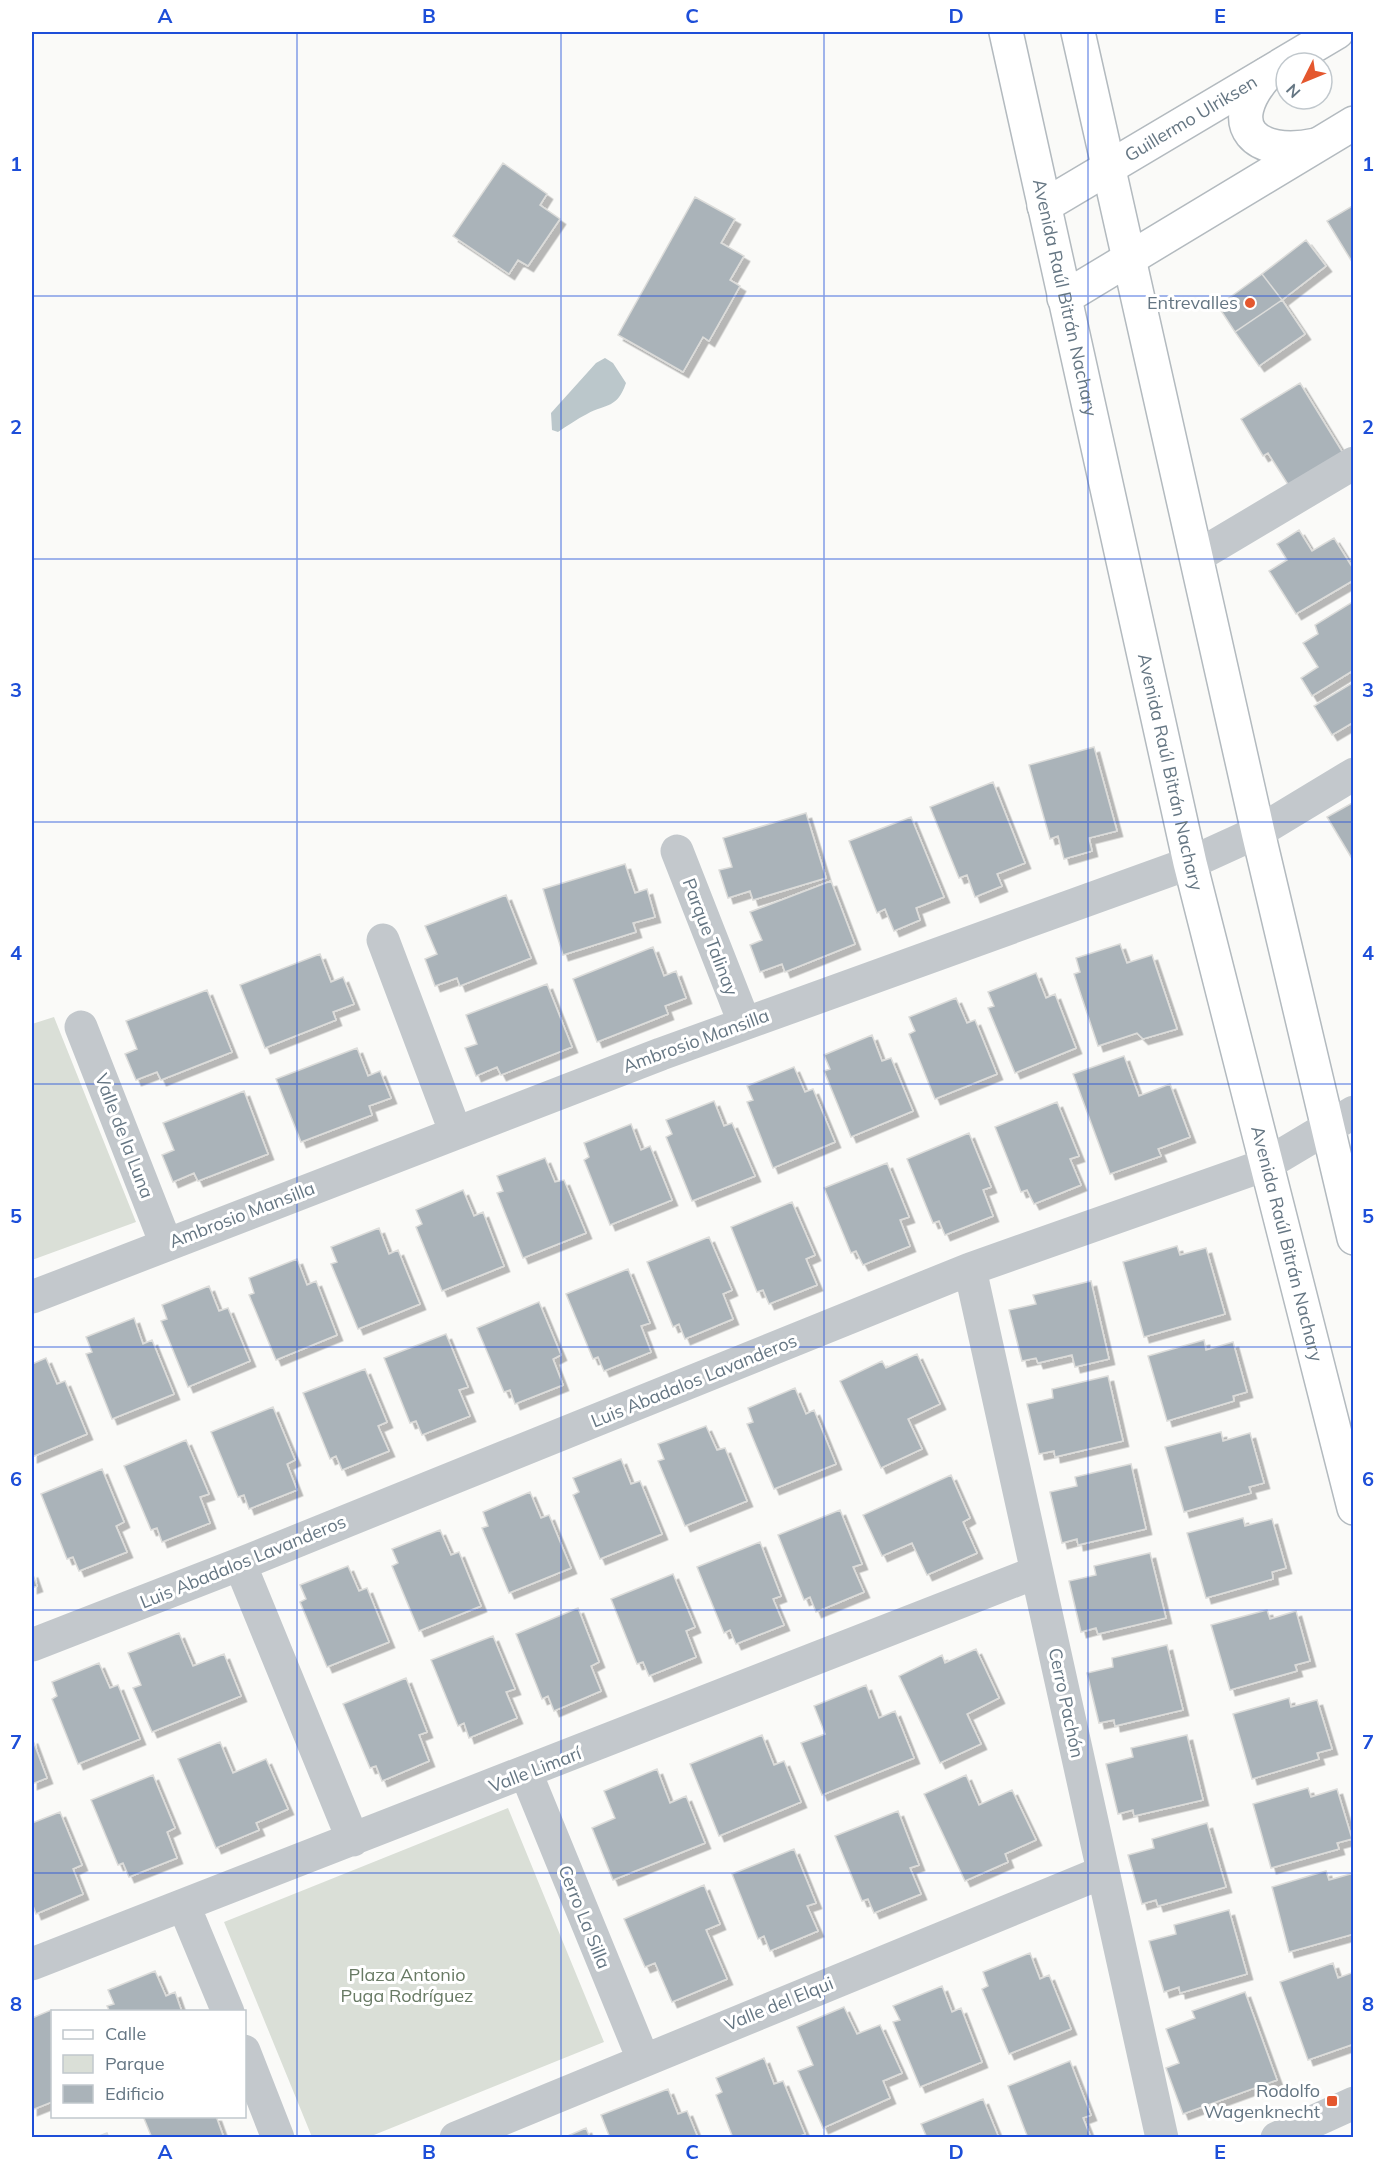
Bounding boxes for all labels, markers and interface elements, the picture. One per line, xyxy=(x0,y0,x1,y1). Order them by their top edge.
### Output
text: A xyxy=(158,3,173,28)
text: B xyxy=(422,3,436,28)
text: C xyxy=(685,3,699,28)
text: D xyxy=(948,3,964,28)
text: E xyxy=(1214,3,1226,28)
north arrow xyxy=(1274,51,1334,111)
street label: Guillermo Ulriksen xyxy=(1120,70,1261,167)
text: N xyxy=(1282,80,1304,102)
text: 1 xyxy=(10,151,22,176)
text: 1 xyxy=(1362,151,1374,176)
street label: Avenida Raúl Bitrán Nachary xyxy=(1028,177,1103,419)
place label: Entrevalles xyxy=(1147,291,1238,314)
marker: Entrevalles xyxy=(1243,296,1257,310)
text: 2 xyxy=(10,414,22,439)
text: 2 xyxy=(1362,414,1374,439)
street label: Avenida Raúl Bitrán Nachary xyxy=(1133,651,1209,893)
text: 3 xyxy=(10,677,22,702)
text: 3 xyxy=(1362,677,1374,702)
street label: Parque Talinay xyxy=(678,875,744,999)
text: 4 xyxy=(10,940,22,965)
text: 4 xyxy=(1362,940,1374,965)
street label: Ambrosio Mansilla xyxy=(619,1003,772,1078)
street label: Valle de la Luna xyxy=(90,1070,159,1201)
street label: Avenida Raúl Bitrán Nachary xyxy=(1246,1123,1328,1364)
street label: Ambrosio Mansilla xyxy=(166,1176,318,1253)
text: 5 xyxy=(10,1203,22,1228)
text: 5 xyxy=(1362,1203,1374,1228)
street label: Luis Abadalos Lavanderos xyxy=(588,1329,800,1432)
text: 6 xyxy=(10,1466,22,1491)
text: 6 xyxy=(1362,1466,1374,1491)
street label: Luis Abadalos Lavanderos xyxy=(137,1510,349,1613)
street label: Cerro Pachón xyxy=(1044,1646,1089,1760)
text: 7 xyxy=(10,1729,22,1754)
text: 7 xyxy=(1362,1729,1374,1754)
street label: Valle Limarí xyxy=(485,1741,586,1798)
street label: Cerro La Silla xyxy=(553,1862,616,1972)
park label: Plaza Antonio Puga Rodríguez xyxy=(341,1963,473,2007)
street label: Valle del Elqui xyxy=(721,1971,837,2036)
text: 8 xyxy=(10,1991,22,2016)
text: 8 xyxy=(1362,1991,1374,2016)
legend xyxy=(51,2010,246,2118)
text: Calle xyxy=(105,2022,146,2045)
text: Parque xyxy=(105,2052,164,2075)
place label: Rodolfo Wagenknecht xyxy=(1204,2079,1320,2123)
text: Edificio xyxy=(105,2082,164,2105)
marker: Rodolfo Wagenknecht xyxy=(1325,2094,1339,2108)
text: A xyxy=(158,2139,173,2164)
text: B xyxy=(422,2139,436,2164)
text: C xyxy=(685,2139,699,2164)
text: D xyxy=(948,2139,964,2164)
text: E xyxy=(1214,2139,1226,2164)

